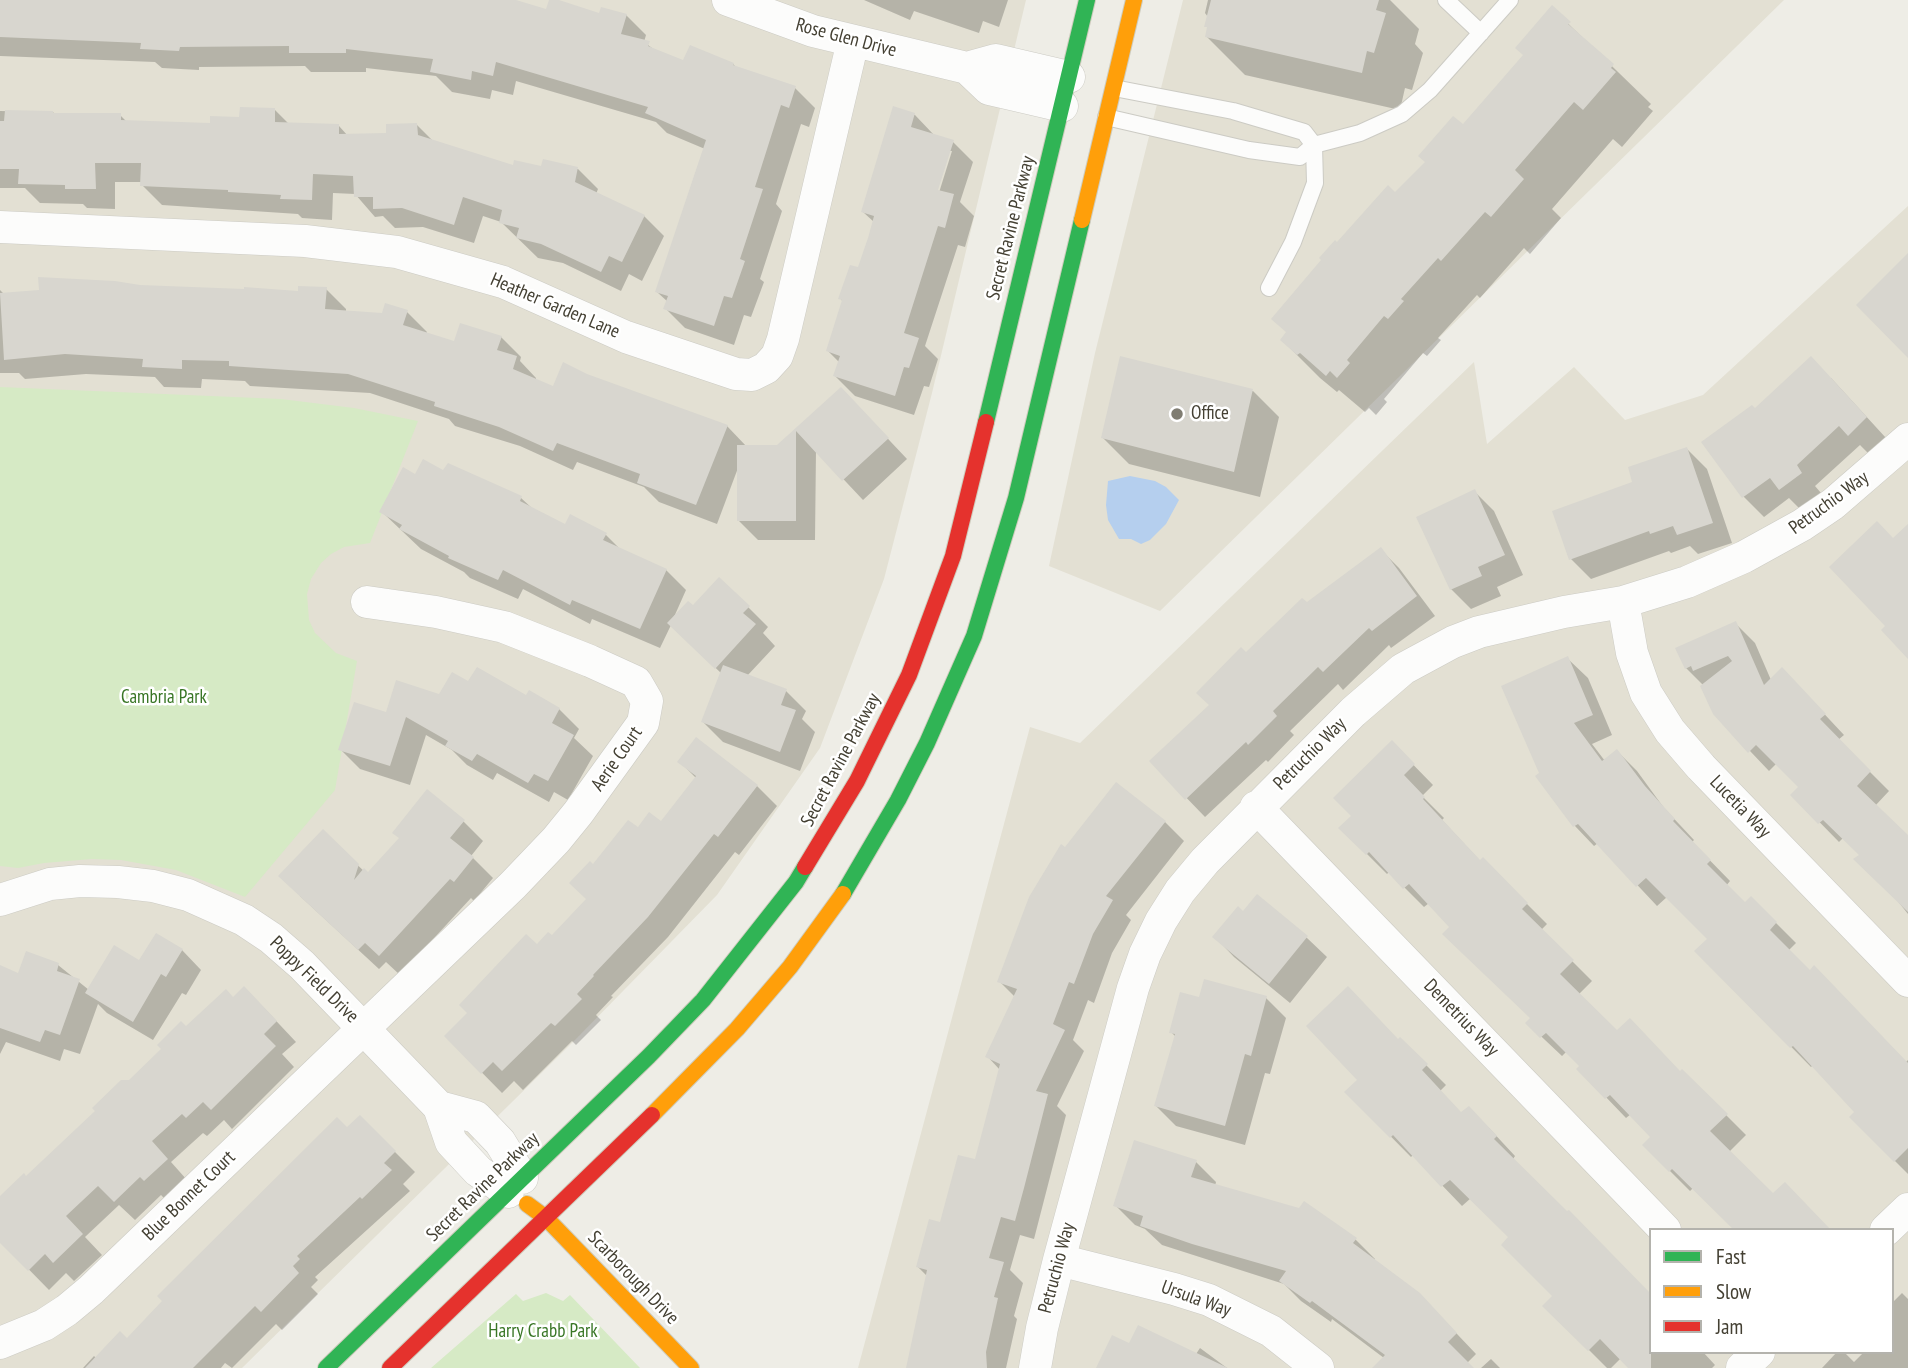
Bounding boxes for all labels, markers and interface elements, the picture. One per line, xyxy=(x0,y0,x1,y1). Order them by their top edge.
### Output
street label: Rose Glen Drive xyxy=(793,14,899,62)
street label: Secret Ravine Parkway xyxy=(982,154,1040,302)
street label: Heather Garden Lane xyxy=(487,268,623,344)
place label: Office xyxy=(1191,403,1229,425)
marker: Office xyxy=(1169,406,1185,422)
street label: Petruchio Way xyxy=(1785,466,1873,540)
park label: Cambria Park xyxy=(121,687,207,709)
street label: Secret Ravine Parkway xyxy=(796,690,886,830)
street label: Petruchio Way xyxy=(1269,713,1351,795)
street label: Aerie Court xyxy=(587,722,647,796)
street label: Lucetia Way xyxy=(1705,771,1775,843)
street label: Poppy Field Drive xyxy=(265,932,363,1028)
street label: Demetrius Way xyxy=(1419,975,1503,1061)
street label: Secret Ravine Parkway xyxy=(422,1128,544,1246)
street label: Blue Bonnet Court xyxy=(138,1146,240,1246)
street label: Petruchio Way xyxy=(1034,1220,1080,1316)
street label: Scarborough Drive xyxy=(583,1227,683,1329)
legend xyxy=(1649,1228,1894,1354)
text: Fast xyxy=(1716,1243,1746,1270)
street label: Ursula Way xyxy=(1158,1276,1234,1322)
text: Slow xyxy=(1716,1278,1751,1305)
text: Jam xyxy=(1716,1313,1743,1340)
park label: Harry Crabb Park xyxy=(488,1321,598,1343)

